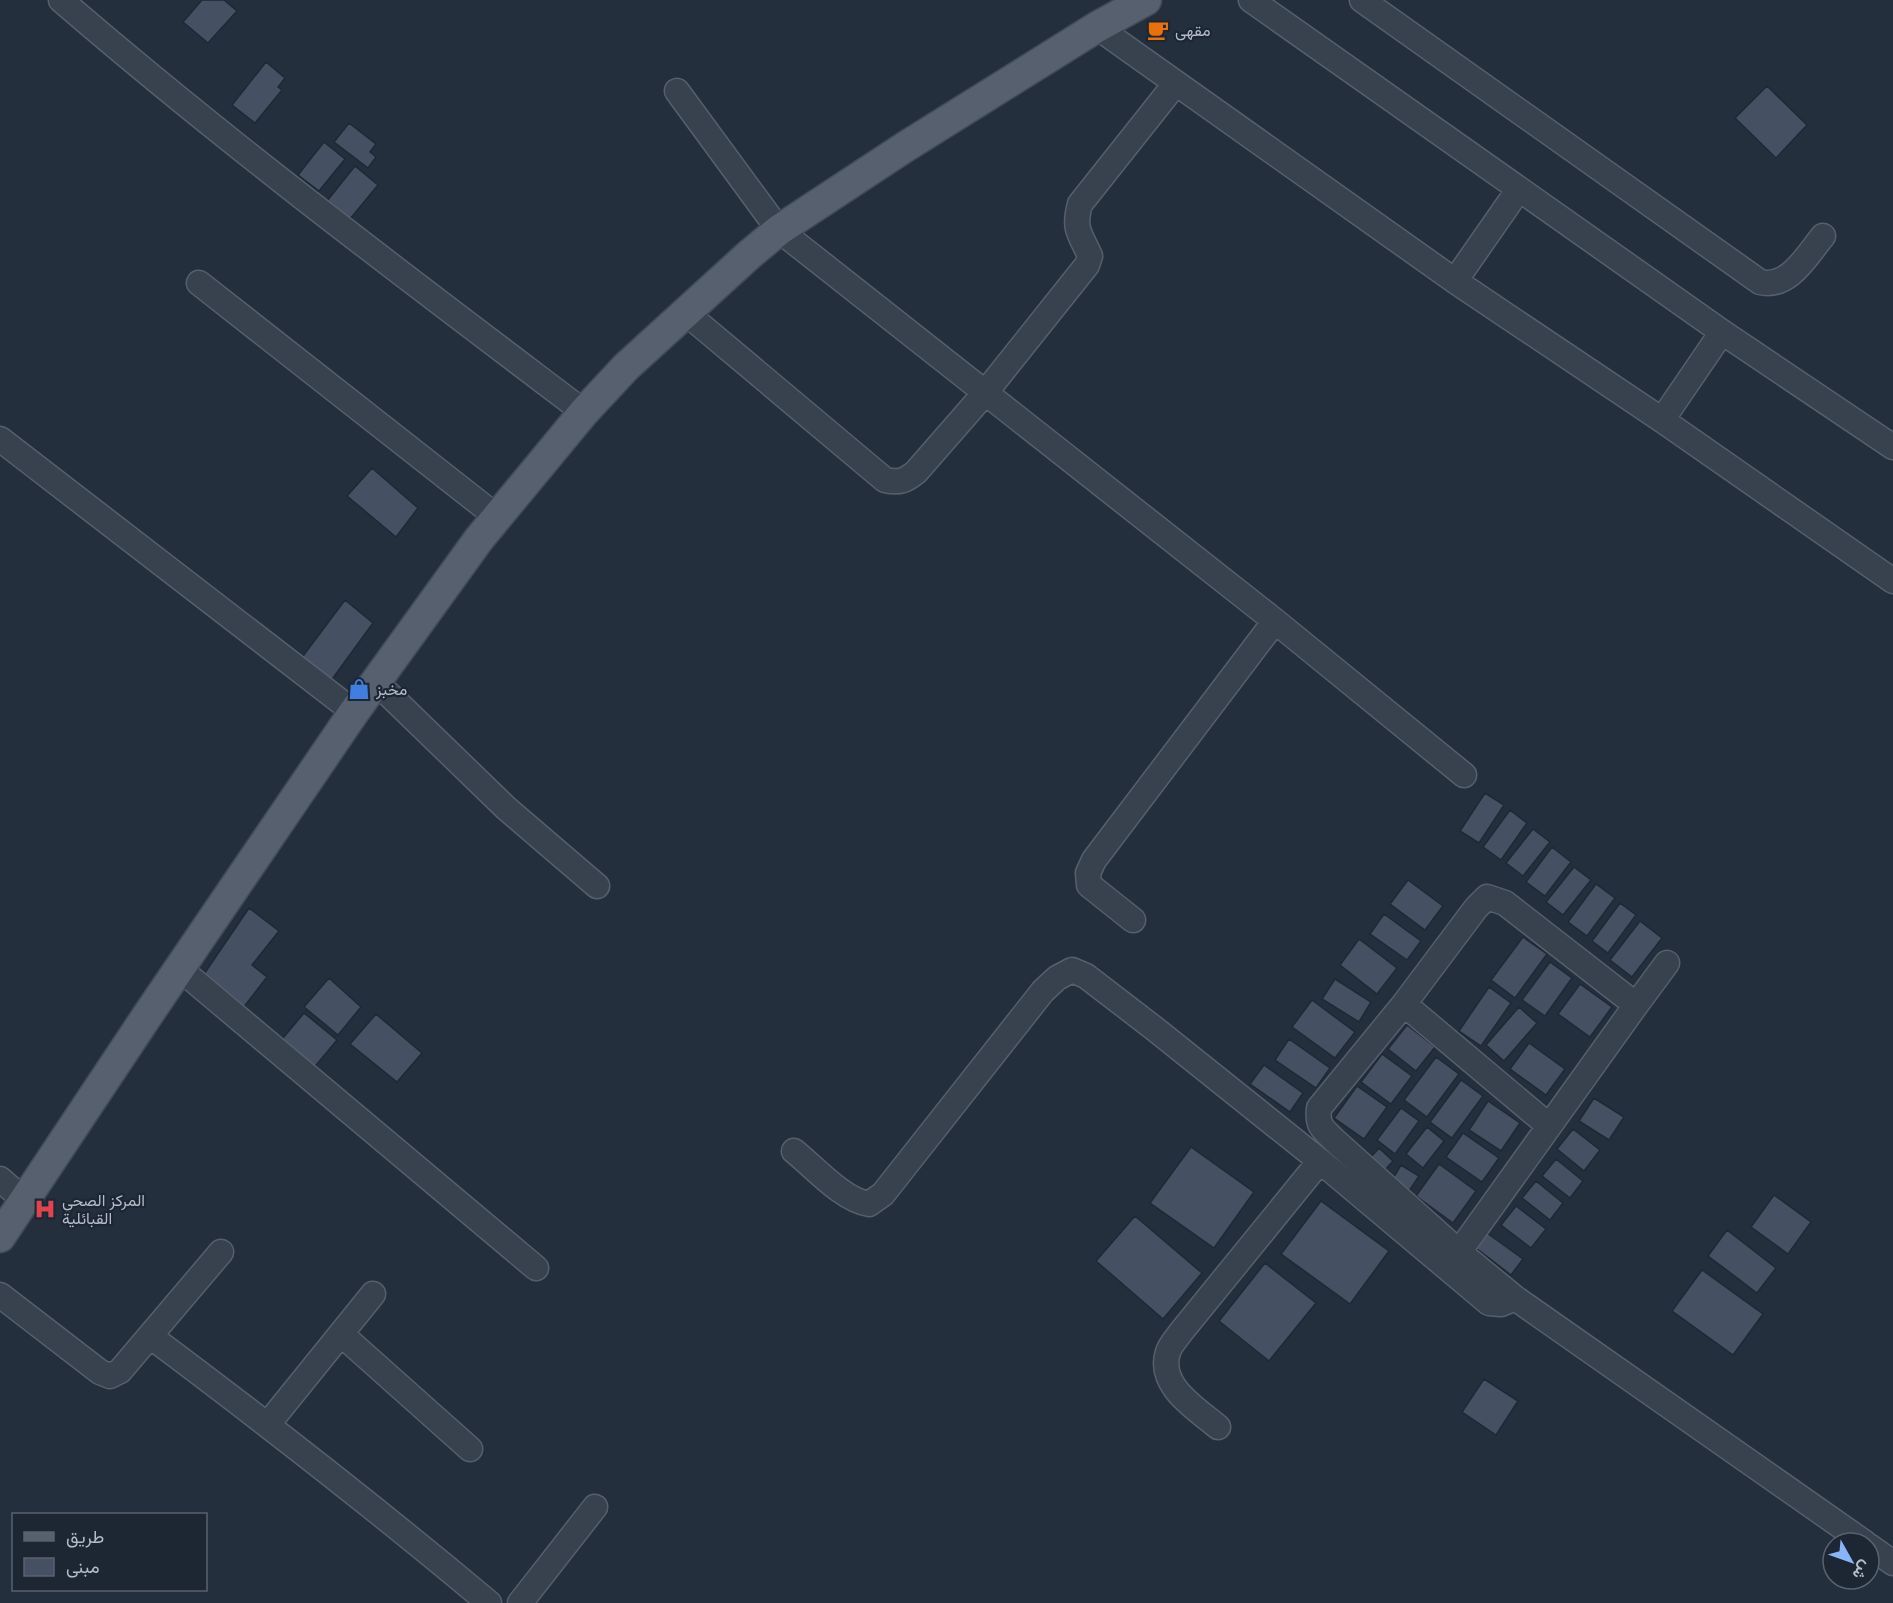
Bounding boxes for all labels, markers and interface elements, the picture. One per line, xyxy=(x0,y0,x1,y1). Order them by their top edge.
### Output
cafe icon: مقهى xyxy=(1146,18,1170,42)
place label: مقهى xyxy=(1175,20,1210,42)
shop icon: مخبز xyxy=(347,677,371,701)
place label: مخبز xyxy=(375,679,407,701)
place label: المركز الصحي القبائلية xyxy=(62,1190,145,1230)
hospital icon: المركز الصحي القبائلية xyxy=(33,1197,57,1221)
legend xyxy=(12,1513,207,1591)
text: طريق xyxy=(66,1525,104,1549)
north arrow xyxy=(1821,1531,1881,1591)
text: مبنى xyxy=(66,1555,100,1579)
text: ش xyxy=(1847,1556,1876,1584)

